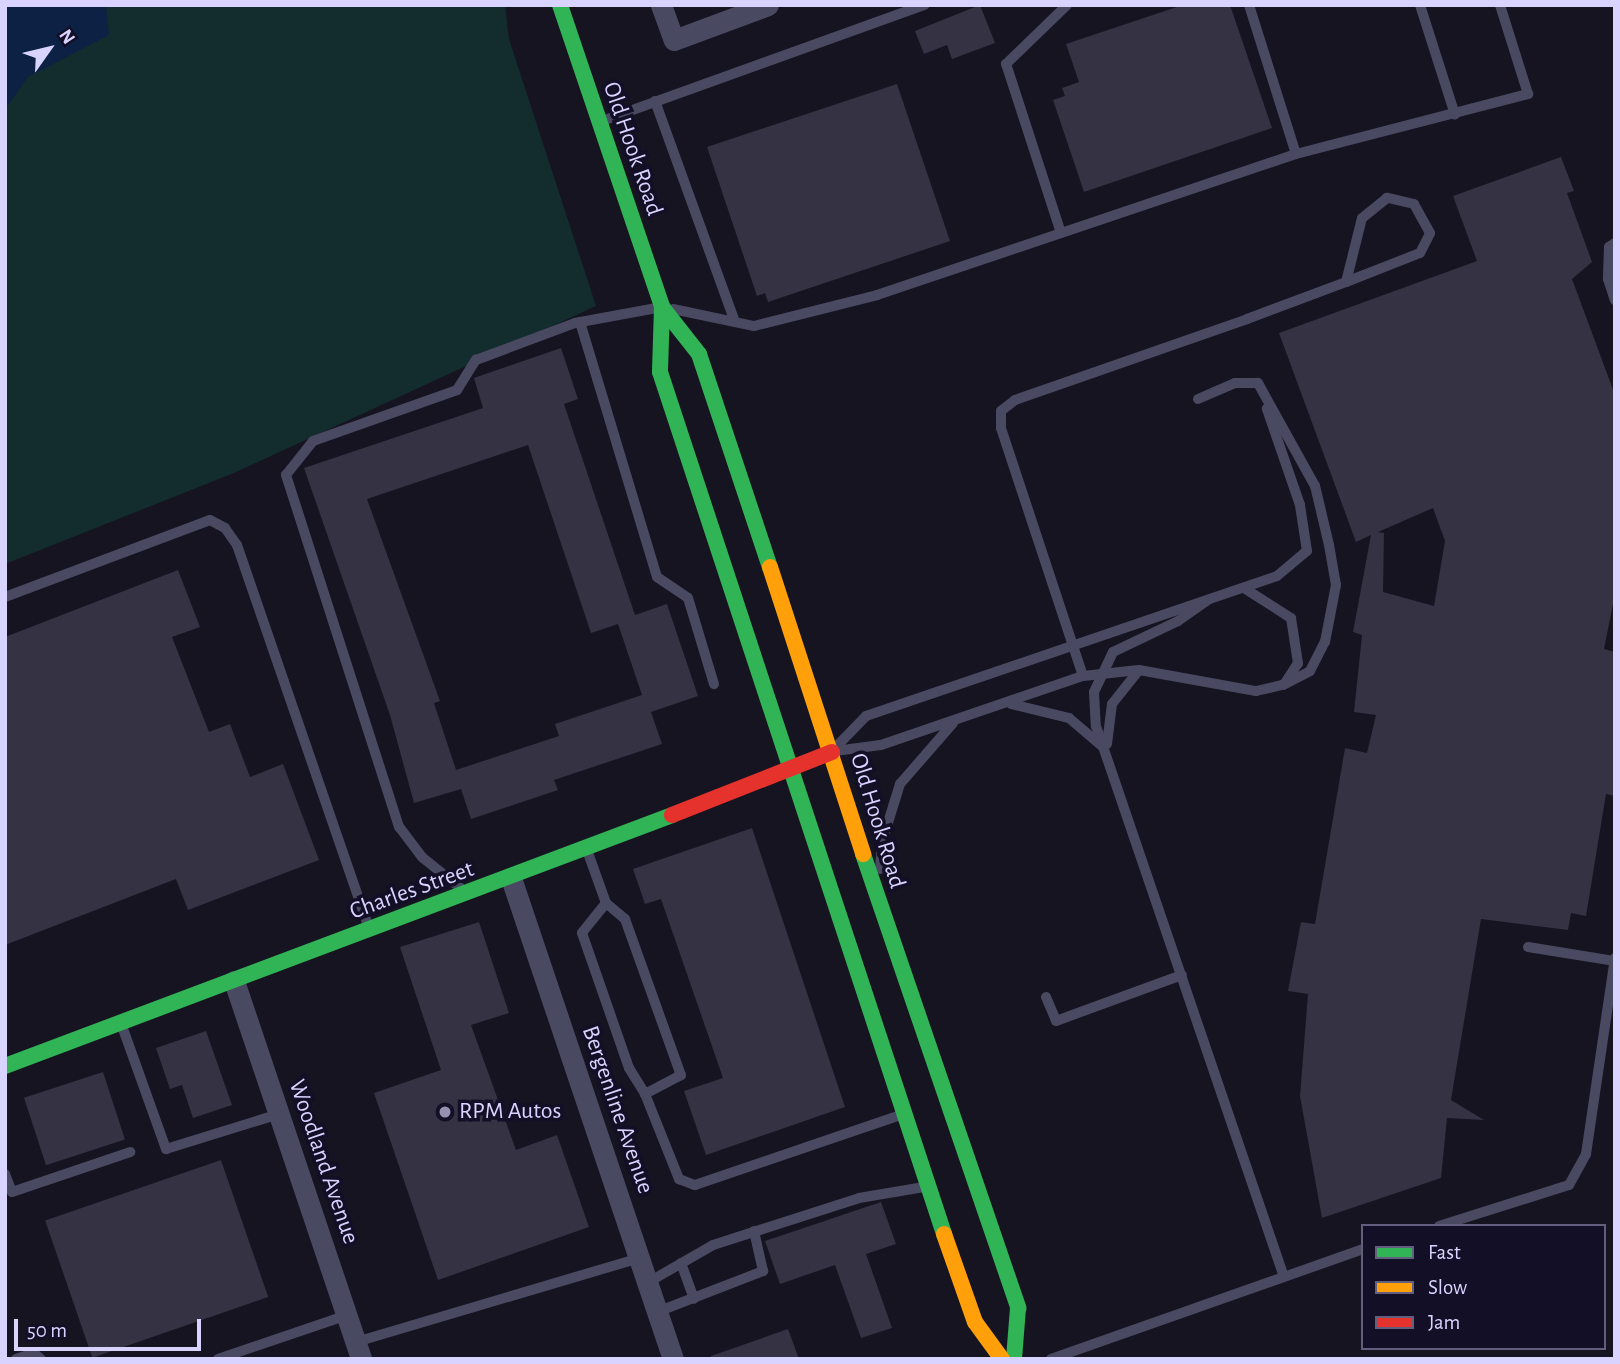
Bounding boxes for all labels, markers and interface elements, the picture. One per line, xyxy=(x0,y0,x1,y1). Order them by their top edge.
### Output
north arrow xyxy=(14,14,84,84)
text: N xyxy=(55,26,78,48)
street label: Old Hook Road xyxy=(596,78,668,220)
street label: Old Hook Road xyxy=(843,750,911,892)
street label: Charles Street xyxy=(346,855,478,927)
street label: Bergenline Avenue xyxy=(575,1022,659,1198)
street label: Woodland Avenue xyxy=(281,1076,365,1248)
place label: RPM Autos xyxy=(459,1098,561,1126)
marker: RPM Autos xyxy=(437,1104,453,1120)
legend xyxy=(1361,1224,1606,1350)
text: Fast xyxy=(1428,1242,1461,1263)
text: Slow xyxy=(1428,1277,1467,1298)
scale bar xyxy=(18,1304,205,1348)
text: Jam xyxy=(1428,1312,1460,1333)
text: 50 m xyxy=(27,1320,67,1341)

